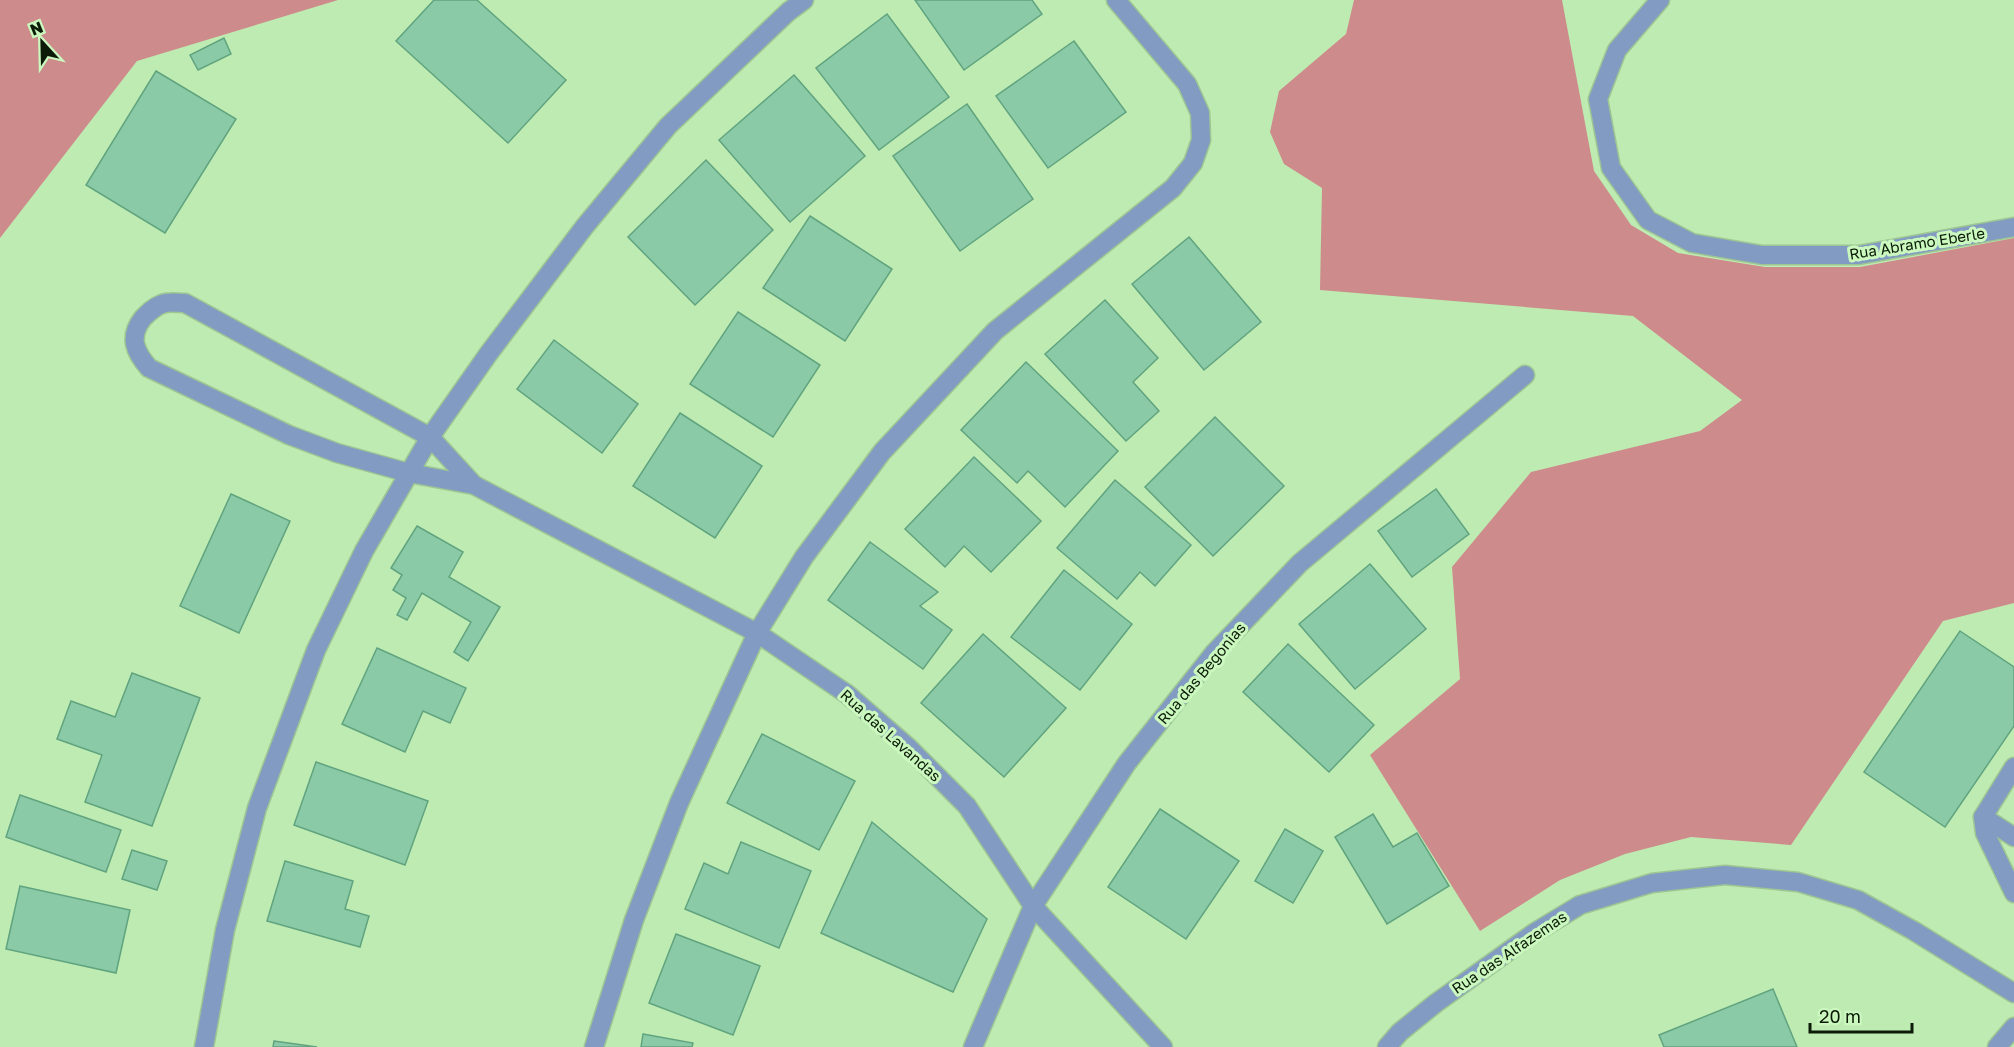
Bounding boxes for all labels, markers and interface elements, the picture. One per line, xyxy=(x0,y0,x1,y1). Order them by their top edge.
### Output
north arrow xyxy=(12,12,72,72)
text: N xyxy=(27,17,46,40)
street label: Rua Abramo Eberle xyxy=(1848,223,1986,263)
street label: Rua das Begonias xyxy=(1153,618,1249,728)
street label: Rua das Lavandas xyxy=(837,685,945,785)
street label: Rua das Alfazemas xyxy=(1448,907,1570,997)
scale bar xyxy=(1810,996,1912,1034)
text: 20 m xyxy=(1819,1005,1861,1027)

